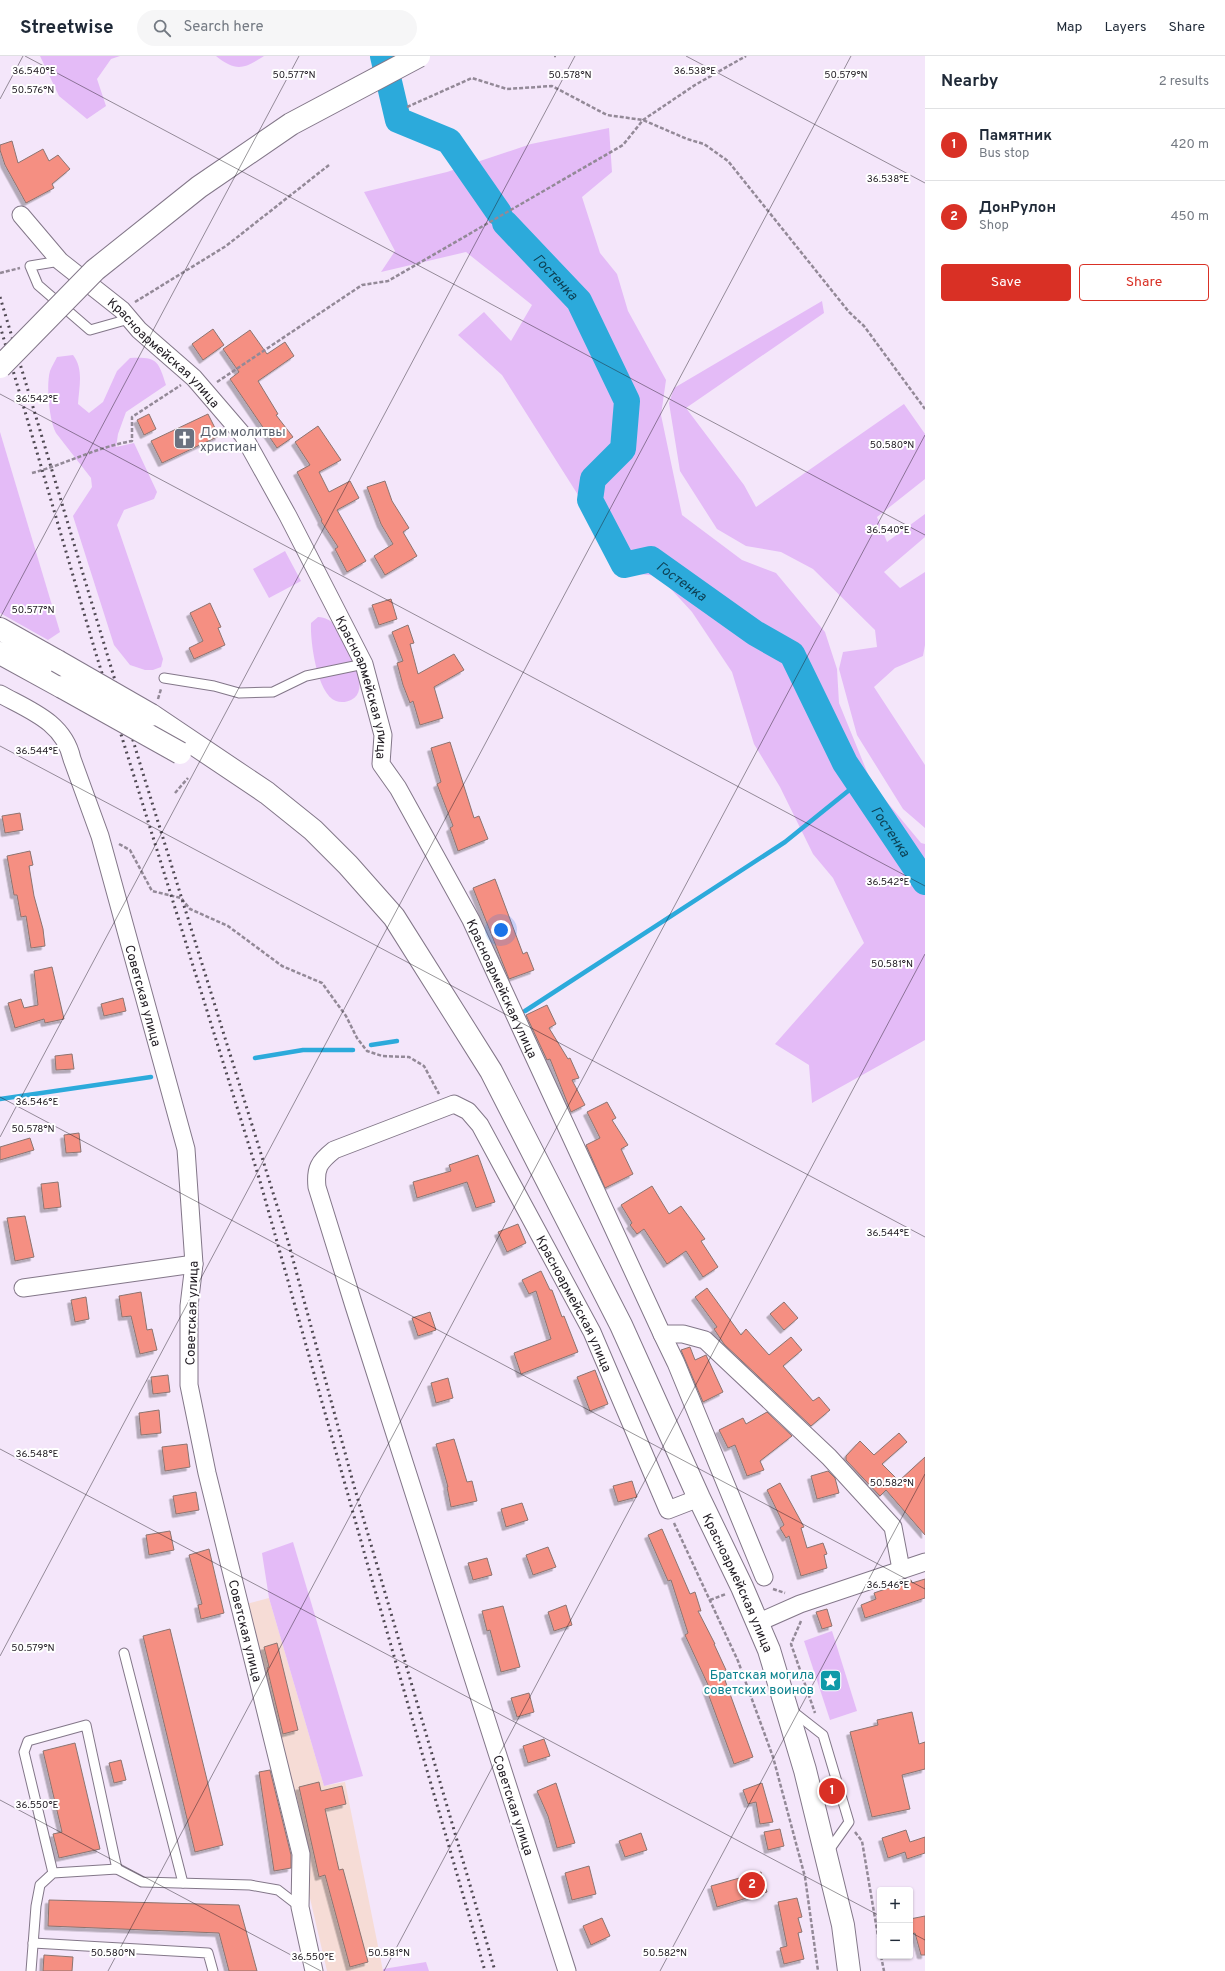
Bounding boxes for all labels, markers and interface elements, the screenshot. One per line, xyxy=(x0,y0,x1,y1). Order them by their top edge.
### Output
search box xyxy=(137,10,417,46)
text: Streetwise xyxy=(20,16,113,40)
icon: search xyxy=(151,17,173,39)
text: Search here xyxy=(183,18,264,37)
text: Map xyxy=(1056,19,1082,36)
text: Layers xyxy=(1104,19,1146,36)
text: Share xyxy=(1168,19,1205,36)
text: 36.540°E xyxy=(12,65,56,78)
text: 36.538°E xyxy=(674,65,716,78)
text: 50.577°N xyxy=(273,69,315,82)
text: 50.578°N xyxy=(548,69,592,82)
text: 50.579°N xyxy=(824,69,868,82)
text: Nearby xyxy=(941,71,998,93)
text: 2 results xyxy=(1159,74,1209,90)
text: 50.576°N xyxy=(12,84,54,97)
text: Памятник xyxy=(979,127,1052,146)
text: 1 xyxy=(951,137,957,153)
text: 420 m xyxy=(1171,137,1209,153)
text: Bus stop xyxy=(979,146,1029,162)
text: 36.538°E xyxy=(867,173,909,186)
text: ДонРулон xyxy=(979,199,1056,218)
text: 2 xyxy=(950,209,958,225)
text: 450 m xyxy=(1170,209,1209,225)
text: Shop xyxy=(979,218,1009,234)
water label: Гостенка xyxy=(529,251,581,305)
button: Save xyxy=(941,264,1071,301)
button: Share xyxy=(1079,264,1209,301)
street label: Красноармейская улица xyxy=(103,295,222,412)
text: 36.542°E xyxy=(15,393,59,406)
church icon: Дом молитвы христиан xyxy=(172,425,198,451)
place label: Дом молитвы христиан xyxy=(200,425,286,456)
text: 50.580°N xyxy=(870,439,914,452)
text: 36.540°E xyxy=(866,524,910,537)
water label: Гостенка xyxy=(653,559,710,606)
text: 50.577°N xyxy=(12,604,54,617)
street label: Красноармейская улица xyxy=(331,614,389,760)
text: 36.544°E xyxy=(15,745,59,758)
water label: Гостенка xyxy=(867,804,913,861)
text: 36.542°E xyxy=(866,876,910,889)
street label: Красноармейская улица xyxy=(462,917,540,1061)
your location xyxy=(491,920,511,940)
street label: Советская улица xyxy=(120,943,163,1049)
text: 50.581°N xyxy=(871,958,913,971)
text: 36.546°E xyxy=(16,1096,58,1109)
text: 50.578°N xyxy=(11,1123,55,1136)
text: 36.544°E xyxy=(866,1227,910,1240)
street label: Красноармейская улица xyxy=(531,1233,614,1375)
street label: Советская улица xyxy=(183,1260,203,1366)
text: 36.548°E xyxy=(15,1448,59,1461)
text: 50.582°N xyxy=(870,1477,914,1490)
street label: Красноармейская улица xyxy=(698,1511,775,1655)
street label: Советская улица xyxy=(224,1578,264,1684)
text: 36.546°E xyxy=(867,1579,909,1592)
text: 50.579°N xyxy=(11,1642,55,1655)
place label: Братская могила советских воинов xyxy=(704,1668,814,1699)
place icon: Братская могила советских воинов xyxy=(817,1668,843,1694)
street label: Советская улица xyxy=(488,1753,536,1858)
pin: 1 xyxy=(819,1776,845,1806)
text: 36.550°E xyxy=(15,1799,59,1812)
pin: 2 xyxy=(739,1870,765,1900)
map controls xyxy=(877,1887,913,1959)
button: + xyxy=(877,1887,913,1923)
button: − xyxy=(877,1923,913,1959)
text: 50.580°N xyxy=(91,1947,135,1960)
text: 50.581°N xyxy=(368,1947,410,1960)
text: 50.582°N xyxy=(643,1947,687,1960)
text: 36.550°E xyxy=(291,1951,335,1964)

